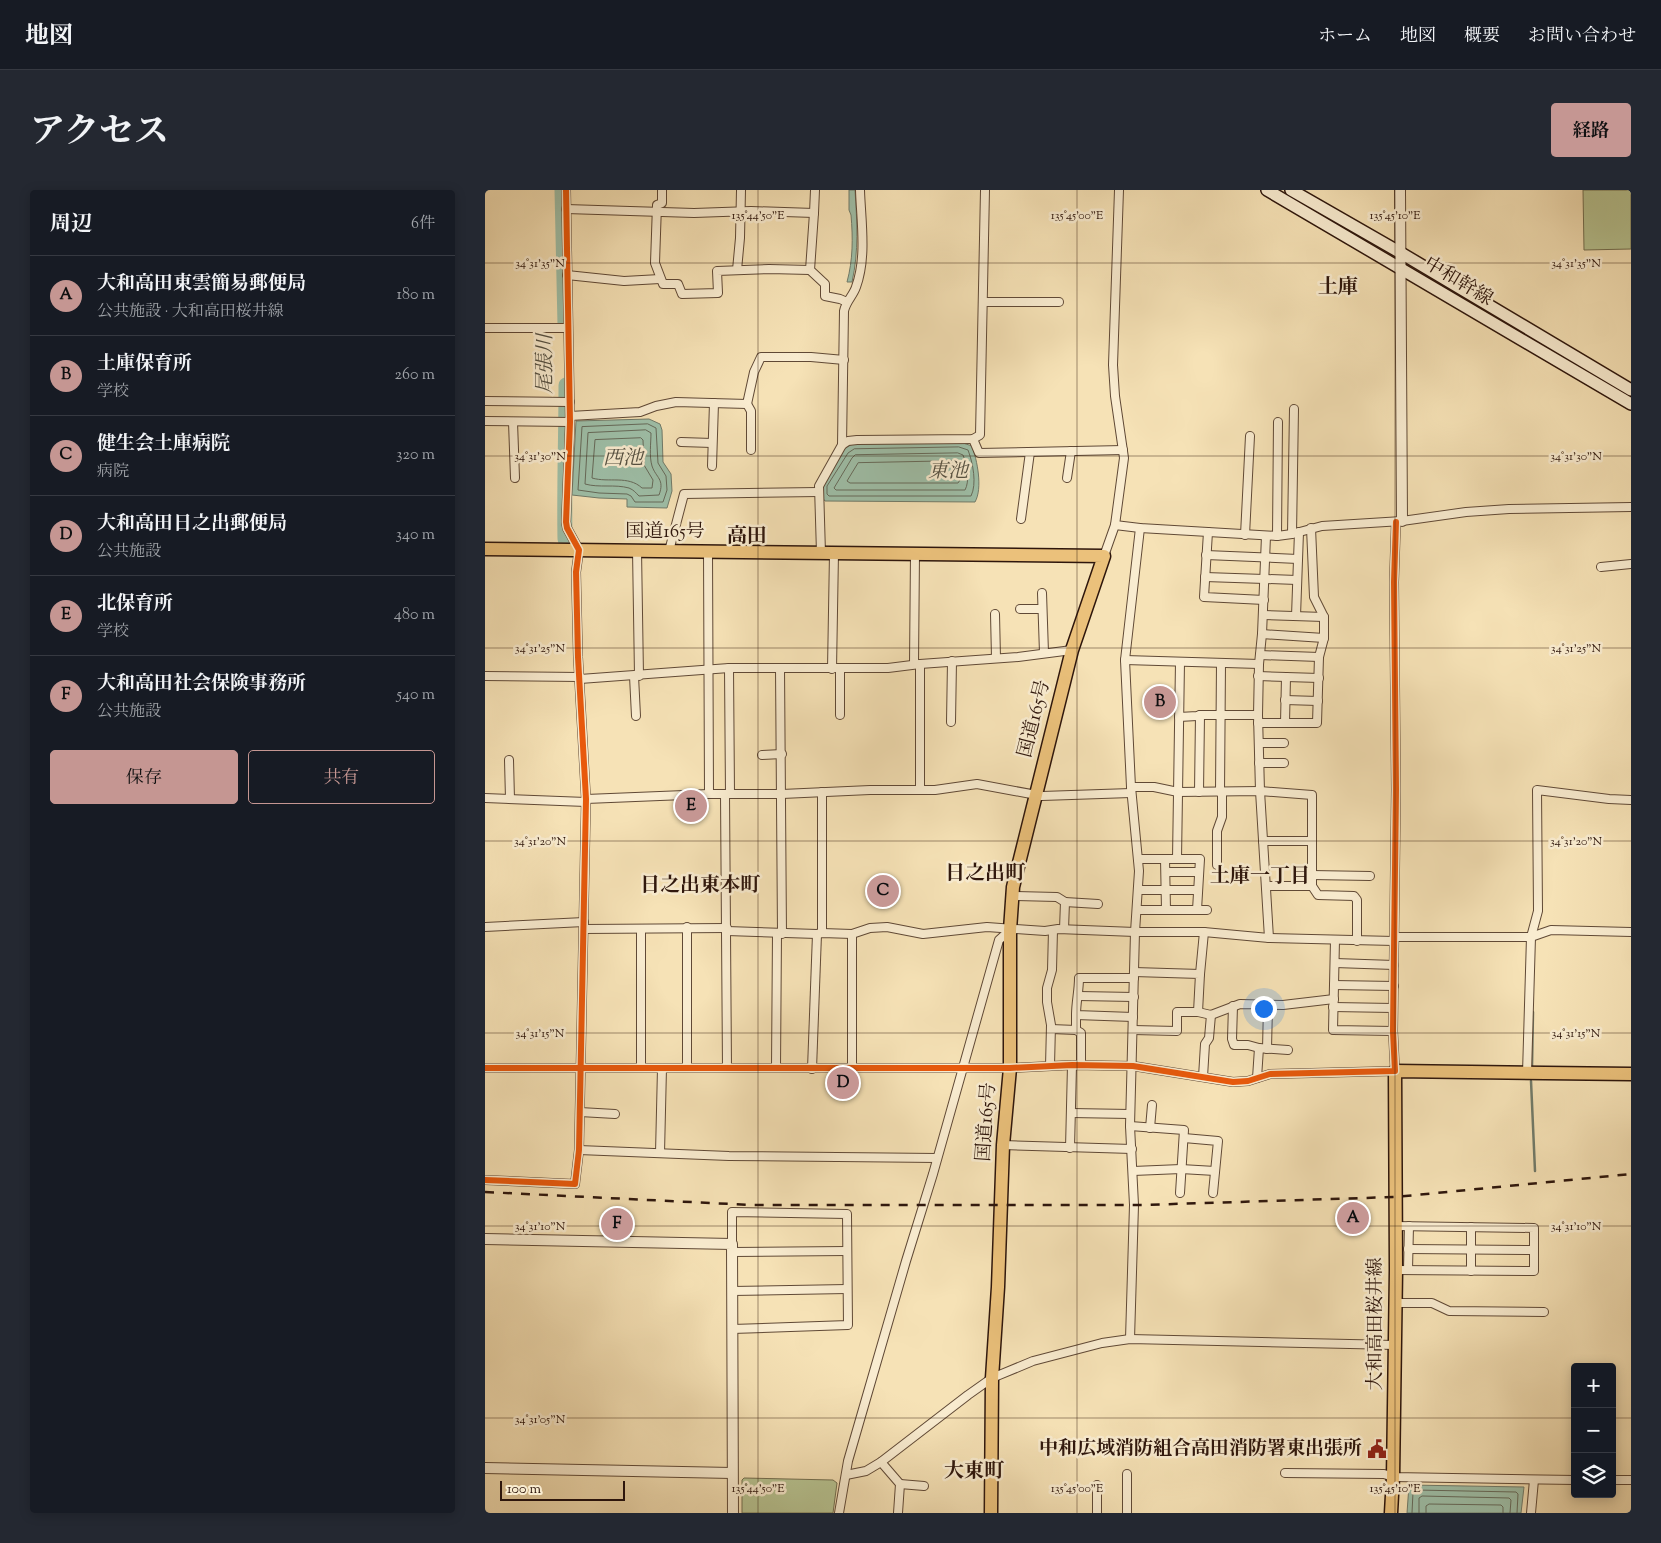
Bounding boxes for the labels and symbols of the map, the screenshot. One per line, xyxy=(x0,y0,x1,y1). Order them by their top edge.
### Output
text: 135°44'50"E xyxy=(732,207,785,225)
text: 135°45'00"E xyxy=(1051,207,1104,225)
text: 135°45'10"E xyxy=(1369,207,1421,225)
street label: 中和幹線 xyxy=(1418,251,1498,313)
text: 34°31'35"N xyxy=(515,255,565,273)
text: 34°31'35"N xyxy=(1551,255,1601,273)
district label: 土庫 xyxy=(1318,274,1358,303)
water label: 尾張川 xyxy=(532,332,561,394)
water label: 西池 xyxy=(603,445,645,474)
text: 34°31'30"N xyxy=(514,448,566,466)
text: 34°31'30"N xyxy=(1550,448,1602,466)
water label: 東池 xyxy=(928,458,970,487)
street label: 国道165号 xyxy=(625,519,705,546)
district label: 高田 xyxy=(727,523,767,552)
text: 34°31'25"N xyxy=(515,640,566,658)
text: 34°31'25"N xyxy=(1551,640,1602,658)
street label: 国道165号 xyxy=(1012,677,1058,761)
pin: B xyxy=(1144,683,1176,721)
pin: E xyxy=(675,787,707,825)
text: 34°31'20"N xyxy=(514,833,567,851)
text: 34°31'20"N xyxy=(1550,833,1603,851)
district label: 日之出町 xyxy=(945,860,1026,889)
district label: 土庫一丁目 xyxy=(1210,863,1310,892)
district label: 日之出東本町 xyxy=(640,872,761,901)
pin: C xyxy=(867,872,899,910)
your location xyxy=(1251,996,1277,1022)
text: 34°31'15"N xyxy=(516,1025,565,1043)
text: 34°31'15"N xyxy=(1552,1025,1601,1043)
pin: D xyxy=(827,1064,859,1102)
street label: 国道165号 xyxy=(971,1081,1003,1163)
pin: A xyxy=(1337,1199,1369,1237)
pin: F xyxy=(601,1205,633,1243)
text: 34°31'10"N xyxy=(515,1218,566,1236)
text: 34°31'10"N xyxy=(1551,1218,1602,1236)
street label: 大和高田桜井線 xyxy=(1363,1257,1390,1391)
text: 34°31'05"N xyxy=(515,1411,566,1429)
place label: 中和広域消防組合高田消防署東出張所 xyxy=(1039,1436,1362,1463)
public building icon: 中和広域消防組合高田消防署東出張所 xyxy=(1366,1438,1388,1460)
district label: 大東町 xyxy=(944,1458,1005,1487)
scale bar xyxy=(500,1478,625,1501)
text: 135°44'50"E xyxy=(732,1480,785,1498)
text: 135°45'00"E xyxy=(1051,1480,1104,1498)
text: 135°45'10"E xyxy=(1369,1480,1421,1498)

